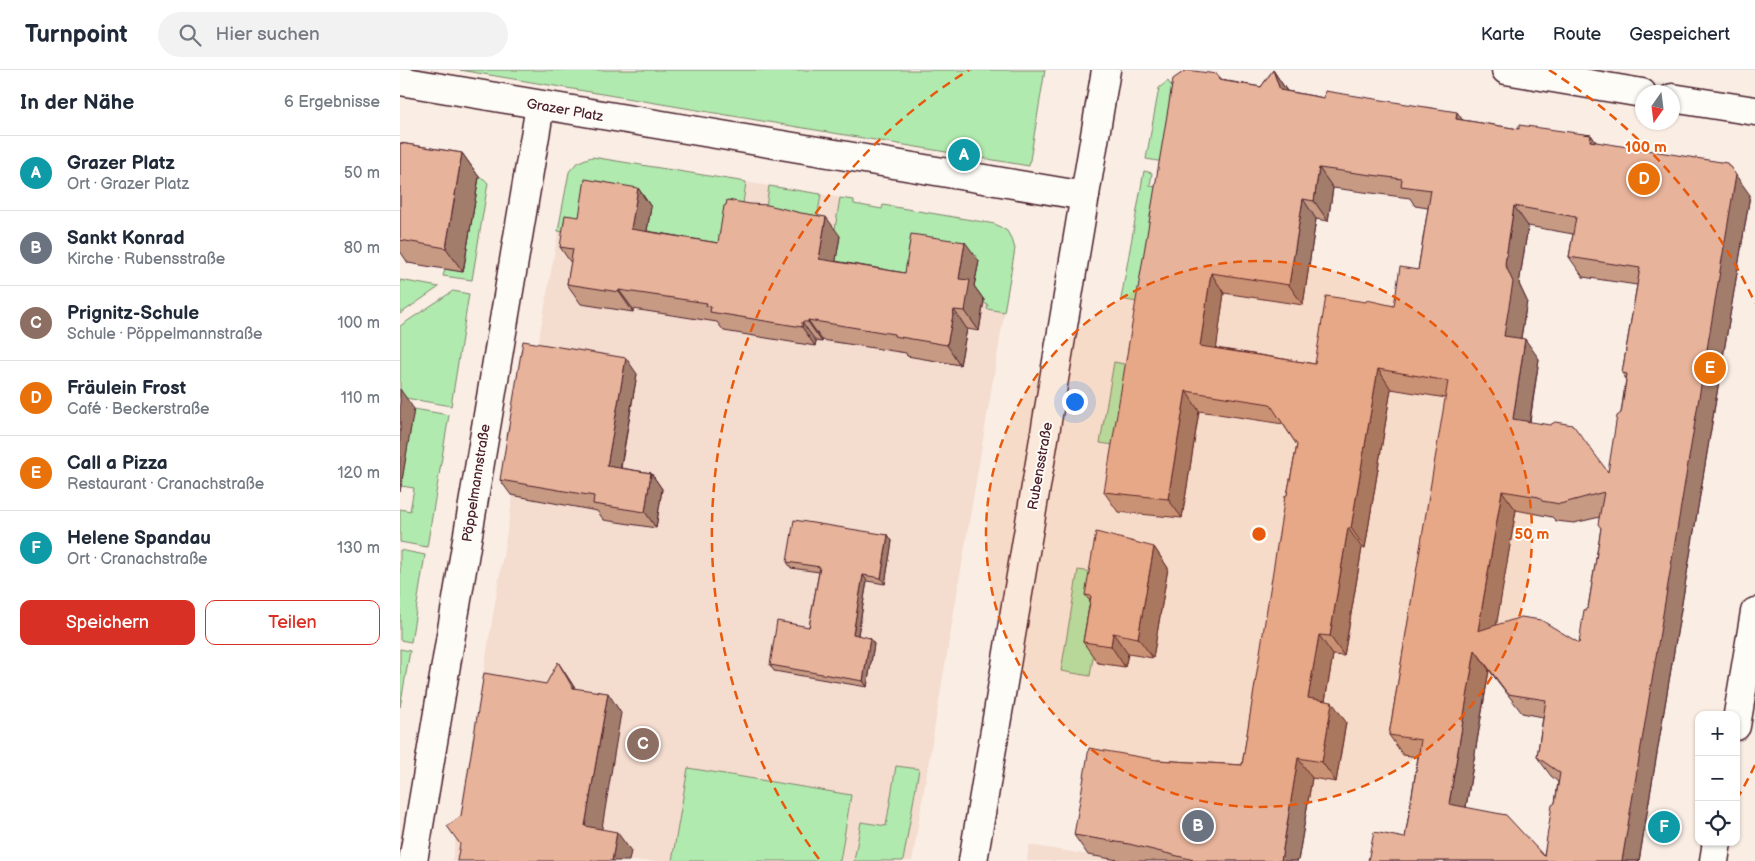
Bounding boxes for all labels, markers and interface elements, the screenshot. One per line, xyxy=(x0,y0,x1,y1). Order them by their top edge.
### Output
search box xyxy=(158,12,508,57)
text: Turnpoint xyxy=(25,20,128,49)
icon: search xyxy=(176,21,204,49)
text: Hier suchen xyxy=(216,23,320,46)
text: Karte xyxy=(1481,24,1525,45)
text: Route xyxy=(1553,24,1601,45)
text: Gespeichert xyxy=(1629,24,1730,45)
north arrow xyxy=(1635,85,1680,130)
text: In der Nähe xyxy=(20,90,134,115)
text: 6 Ergebnisse xyxy=(284,93,380,112)
street label: Grazer Platz xyxy=(525,95,605,125)
pin: A xyxy=(948,136,980,174)
text: 100 m xyxy=(1625,138,1667,157)
text: Grazer Platz xyxy=(67,152,175,175)
pin: D xyxy=(1628,160,1660,198)
text: A xyxy=(31,164,41,183)
text: 50 m xyxy=(344,164,380,183)
text: Ort · Grazer Platz xyxy=(67,175,189,194)
text: Sankt Konrad xyxy=(67,227,185,250)
text: B xyxy=(30,239,42,258)
text: 80 m xyxy=(344,239,380,258)
text: Kirche · Rubensstraße xyxy=(67,250,225,269)
text: Prignitz-Schule xyxy=(67,302,199,325)
text: C xyxy=(30,314,42,333)
text: 100 m xyxy=(337,314,380,333)
text: Schule · Pöppelmannstraße xyxy=(67,325,262,344)
pin: E xyxy=(1694,349,1726,387)
text: Fräulein Frost xyxy=(67,377,186,400)
text: D xyxy=(30,389,42,408)
text: 110 m xyxy=(341,389,380,408)
your location xyxy=(1062,389,1088,415)
text: Café · Beckerstraße xyxy=(67,400,209,419)
street label: Rubensstraße xyxy=(1024,421,1056,511)
street label: Pöppelmannstraße xyxy=(458,423,494,543)
text: Call a Pizza xyxy=(67,452,168,475)
text: E xyxy=(31,464,41,483)
text: 120 m xyxy=(337,464,380,483)
text: Restaurant · Cranachstraße xyxy=(67,475,264,494)
centre of rings xyxy=(1250,525,1268,543)
text: 50 m xyxy=(1515,525,1550,544)
text: Helene Spandau xyxy=(67,527,211,550)
text: F xyxy=(31,539,41,558)
text: 130 m xyxy=(337,539,380,558)
text: Ort · Cranachstraße xyxy=(67,550,208,569)
button: Speichern xyxy=(20,600,195,645)
button: Teilen xyxy=(205,600,380,645)
map controls xyxy=(1695,711,1740,846)
button: + xyxy=(1695,711,1740,756)
pin: C xyxy=(627,725,659,763)
button: − xyxy=(1695,756,1740,801)
button: locate xyxy=(1695,801,1740,846)
pin: B xyxy=(1182,807,1214,845)
pin: F xyxy=(1648,808,1680,846)

